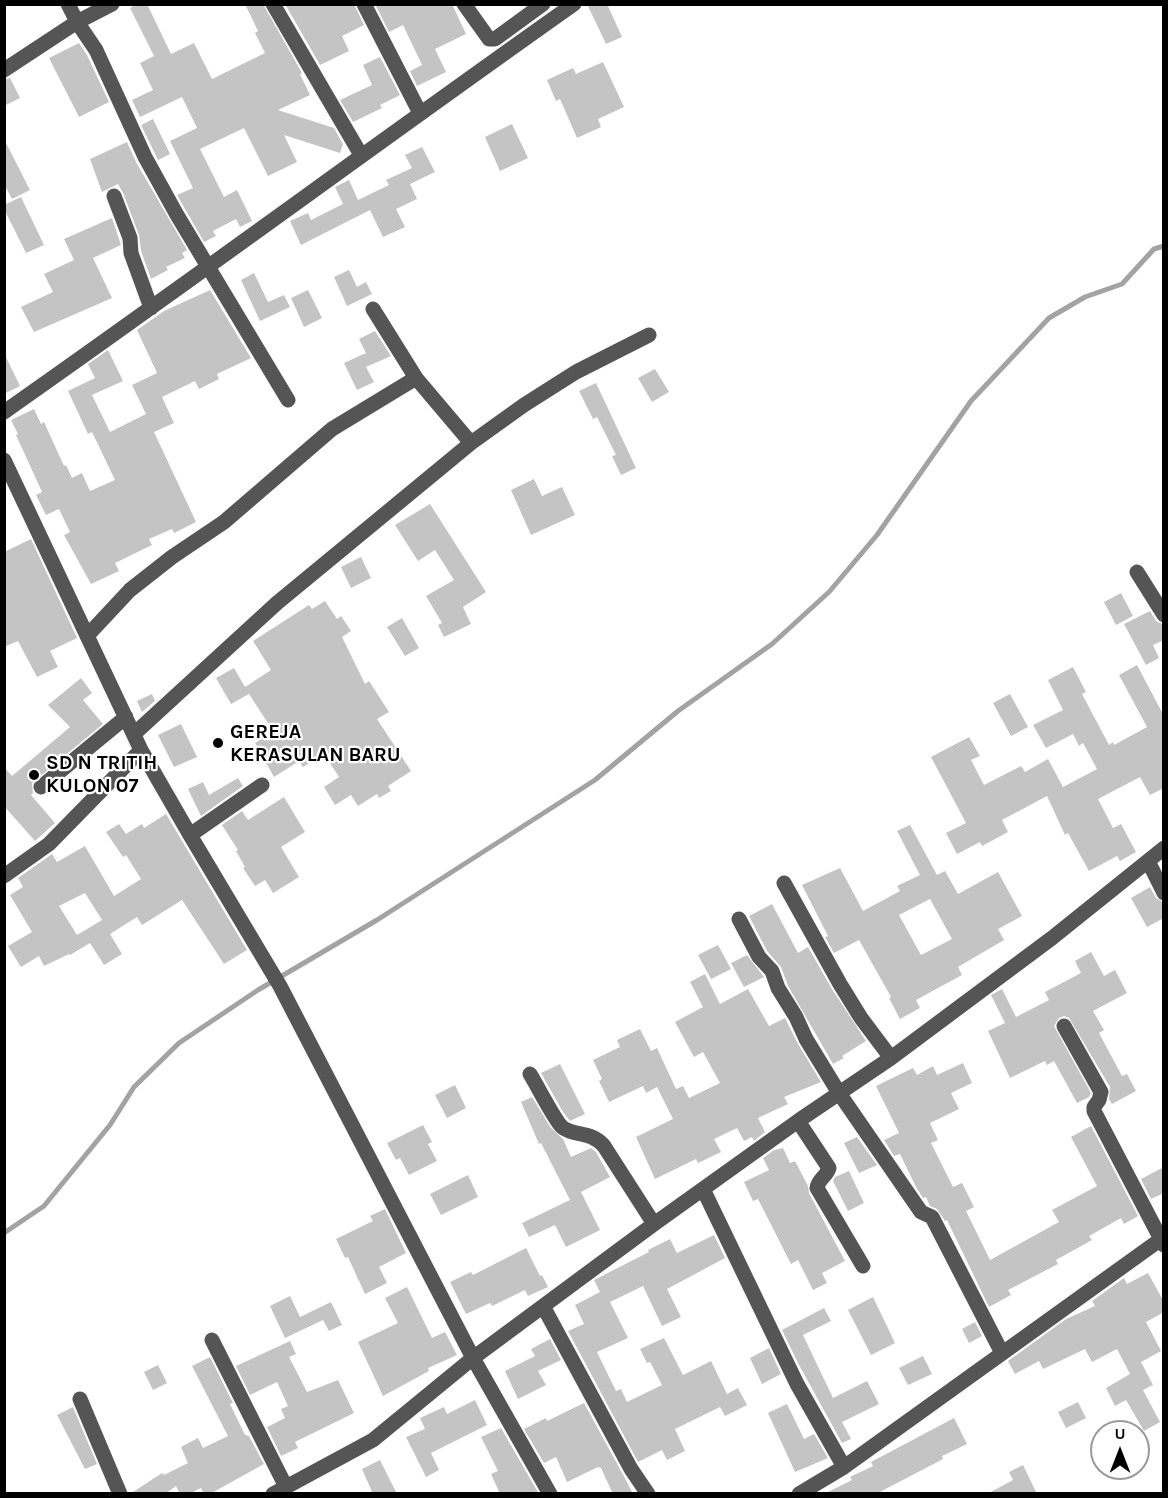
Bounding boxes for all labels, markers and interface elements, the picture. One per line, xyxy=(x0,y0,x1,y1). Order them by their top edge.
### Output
place label: GEREJA KERASULAN BARU xyxy=(230,720,401,767)
marker: GEREJA KERASULAN BARU xyxy=(211,736,225,750)
place label: SD N TRITIH KULON 07 xyxy=(46,751,157,798)
marker: SD N TRITIH KULON 07 xyxy=(27,768,41,782)
north arrow xyxy=(1090,1420,1150,1480)
text: U xyxy=(1114,1424,1126,1443)

